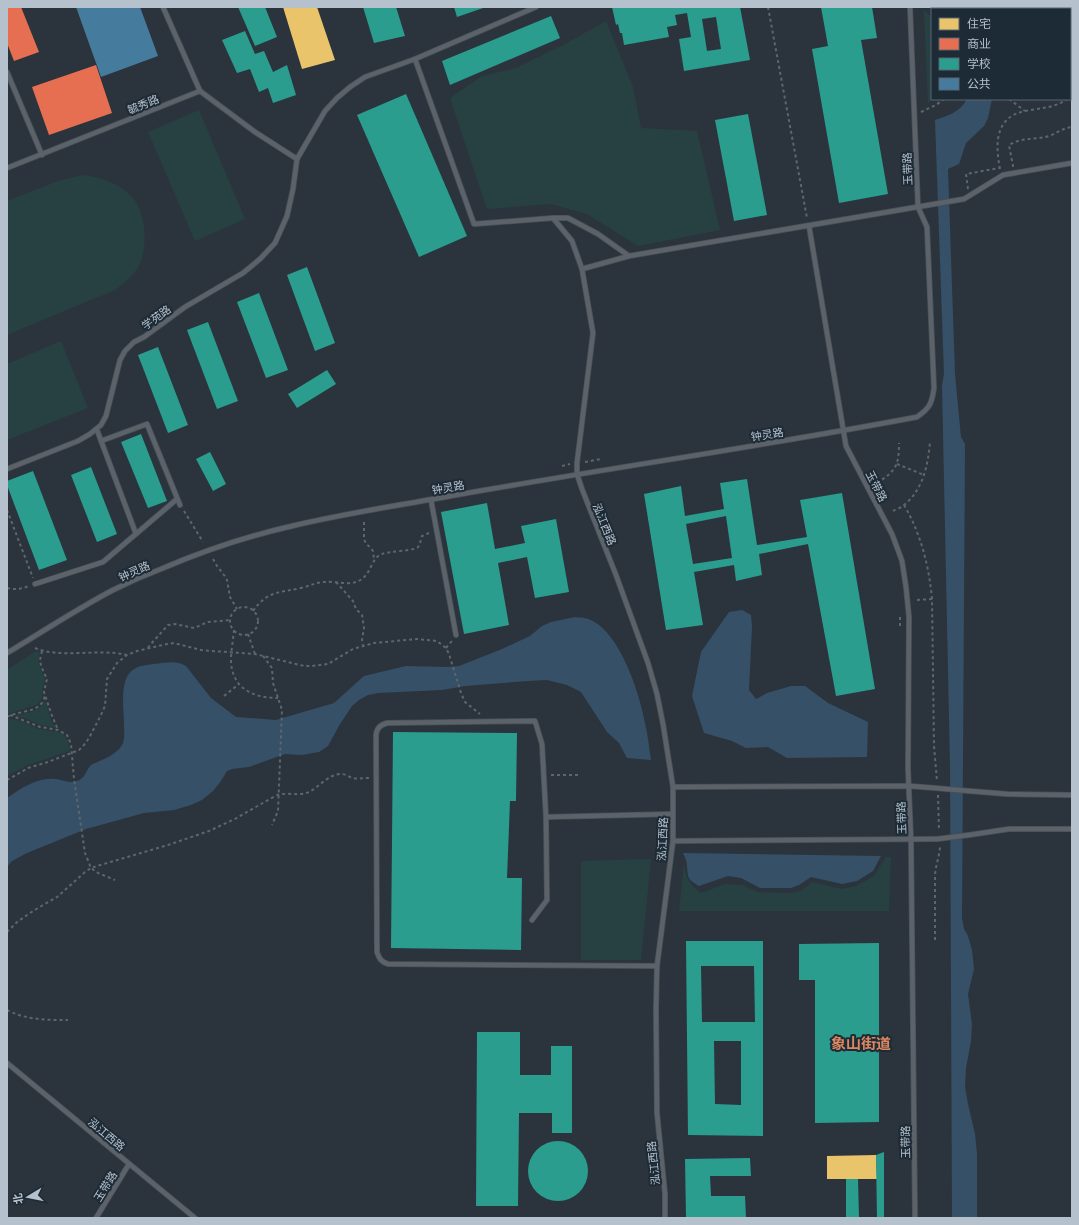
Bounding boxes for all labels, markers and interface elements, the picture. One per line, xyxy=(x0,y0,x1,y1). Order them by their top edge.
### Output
legend xyxy=(931,8,1071,100)
text: 住宅 xyxy=(967,16,991,31)
text: 商业 xyxy=(967,36,991,51)
text: 学校 xyxy=(967,56,991,71)
text: 公共 xyxy=(967,76,991,91)
street label: 毓秀路 xyxy=(125,92,161,116)
street label: 玉带路 xyxy=(900,152,914,186)
street label: 学苑路 xyxy=(139,302,173,332)
street label: 钟灵路 xyxy=(750,425,784,443)
street label: 玉带路 xyxy=(864,468,890,504)
street label: 钟灵路 xyxy=(431,478,465,496)
street label: 泓江西路 xyxy=(591,501,619,547)
street label: 钟灵路 xyxy=(116,558,152,584)
street label: 玉带路 xyxy=(894,801,908,835)
street label: 泓江西路 xyxy=(654,817,670,861)
district label: 象山街道 xyxy=(831,1034,891,1052)
street label: 泓江西路 xyxy=(86,1115,128,1153)
street label: 玉带路 xyxy=(898,1125,912,1159)
street label: 泓江西路 xyxy=(644,1140,662,1186)
street label: 玉带路 xyxy=(91,1169,119,1203)
north arrow xyxy=(8,1177,48,1217)
text: 北 xyxy=(10,1192,25,1205)

